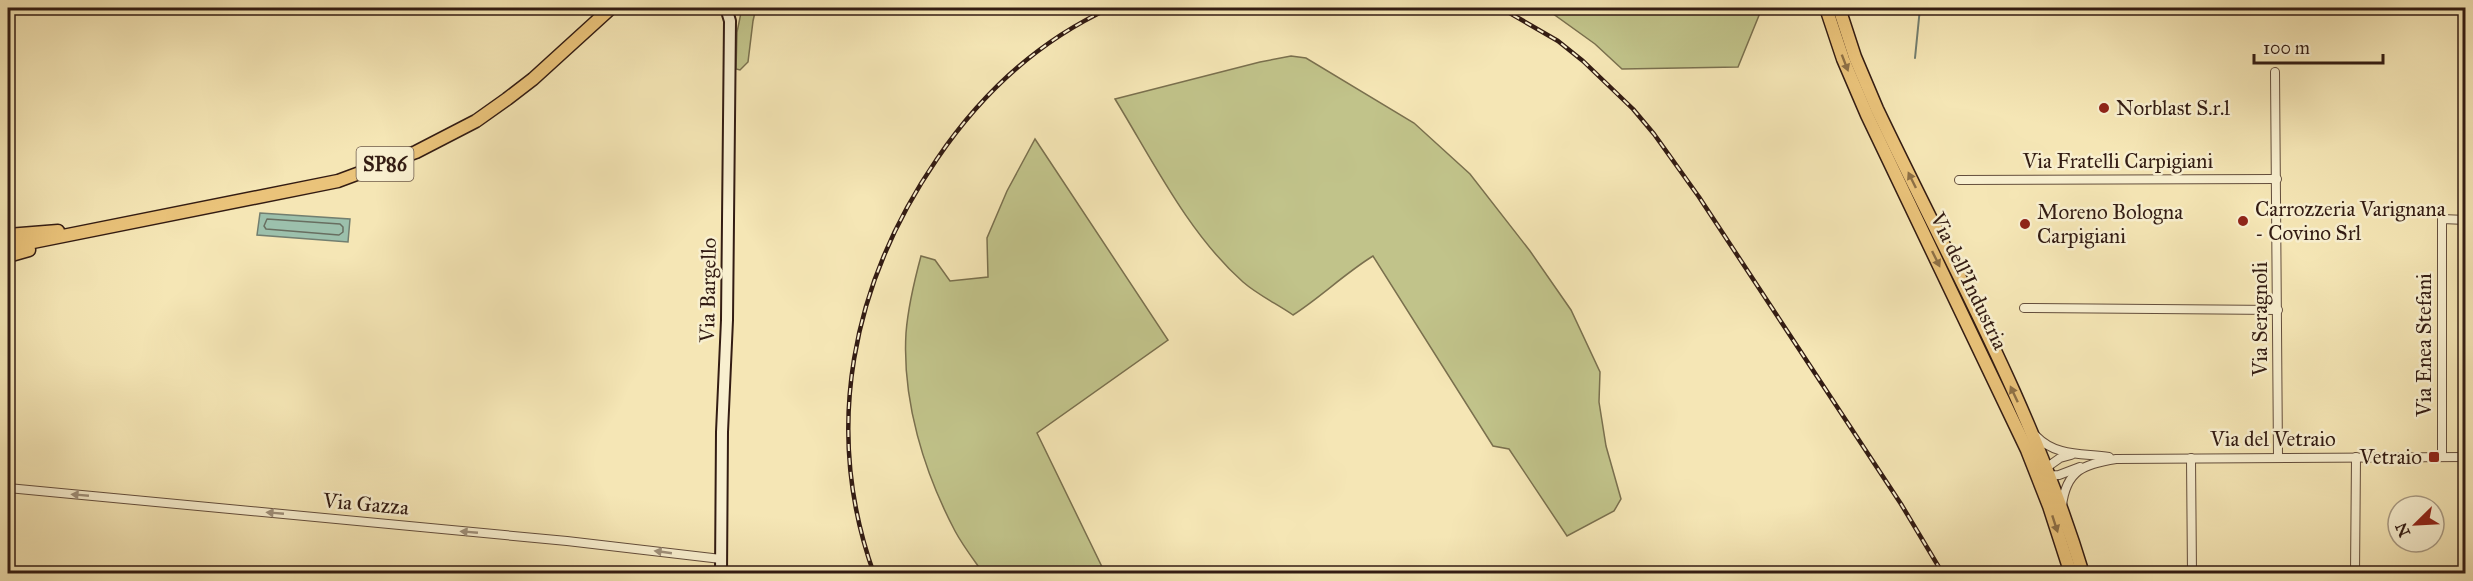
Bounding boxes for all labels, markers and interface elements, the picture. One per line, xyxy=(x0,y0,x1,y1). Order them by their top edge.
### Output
scale bar xyxy=(2254,27,2383,65)
text: 100 m xyxy=(2263,37,2310,59)
one-way arrow xyxy=(1840,54,1850,72)
place label: Norblast S.r.l xyxy=(2116,95,2230,121)
marker: Norblast S.r.l xyxy=(2097,101,2111,115)
road number: SP86 xyxy=(356,147,414,181)
street label: Via Fratelli Carpigiani xyxy=(2022,148,2213,174)
one-way arrow xyxy=(1907,172,1916,189)
place label: Carrozzeria Varignana - Covino Srl xyxy=(2255,196,2446,246)
place label: Moreno Bologna Carpigiani xyxy=(2037,199,2183,249)
street label: Via dell'Industria xyxy=(1924,207,2013,354)
marker: Carrozzeria Varignana - Covino Srl xyxy=(2236,214,2250,228)
marker: Moreno Bologna Carpigiani xyxy=(2018,217,2032,231)
street label: Via Bargello xyxy=(694,237,722,344)
one-way arrow xyxy=(1932,250,1941,267)
street label: Via Seragnoli xyxy=(2247,261,2273,377)
street label: Via Enea Stefani xyxy=(2411,273,2437,418)
one-way arrow xyxy=(2010,385,2019,402)
street label: Via del Vetraio xyxy=(2209,426,2336,452)
place label: Vetraio xyxy=(2359,444,2422,470)
marker: Vetraio xyxy=(2427,450,2441,464)
street label: Via Gazza xyxy=(321,487,410,521)
one-way arrow xyxy=(71,490,90,499)
north arrow xyxy=(2386,494,2446,554)
one-way arrow xyxy=(265,508,284,518)
one-way arrow xyxy=(2051,516,2060,534)
text: N xyxy=(2391,519,2414,540)
one-way arrow xyxy=(459,527,478,537)
one-way arrow xyxy=(653,547,672,556)

